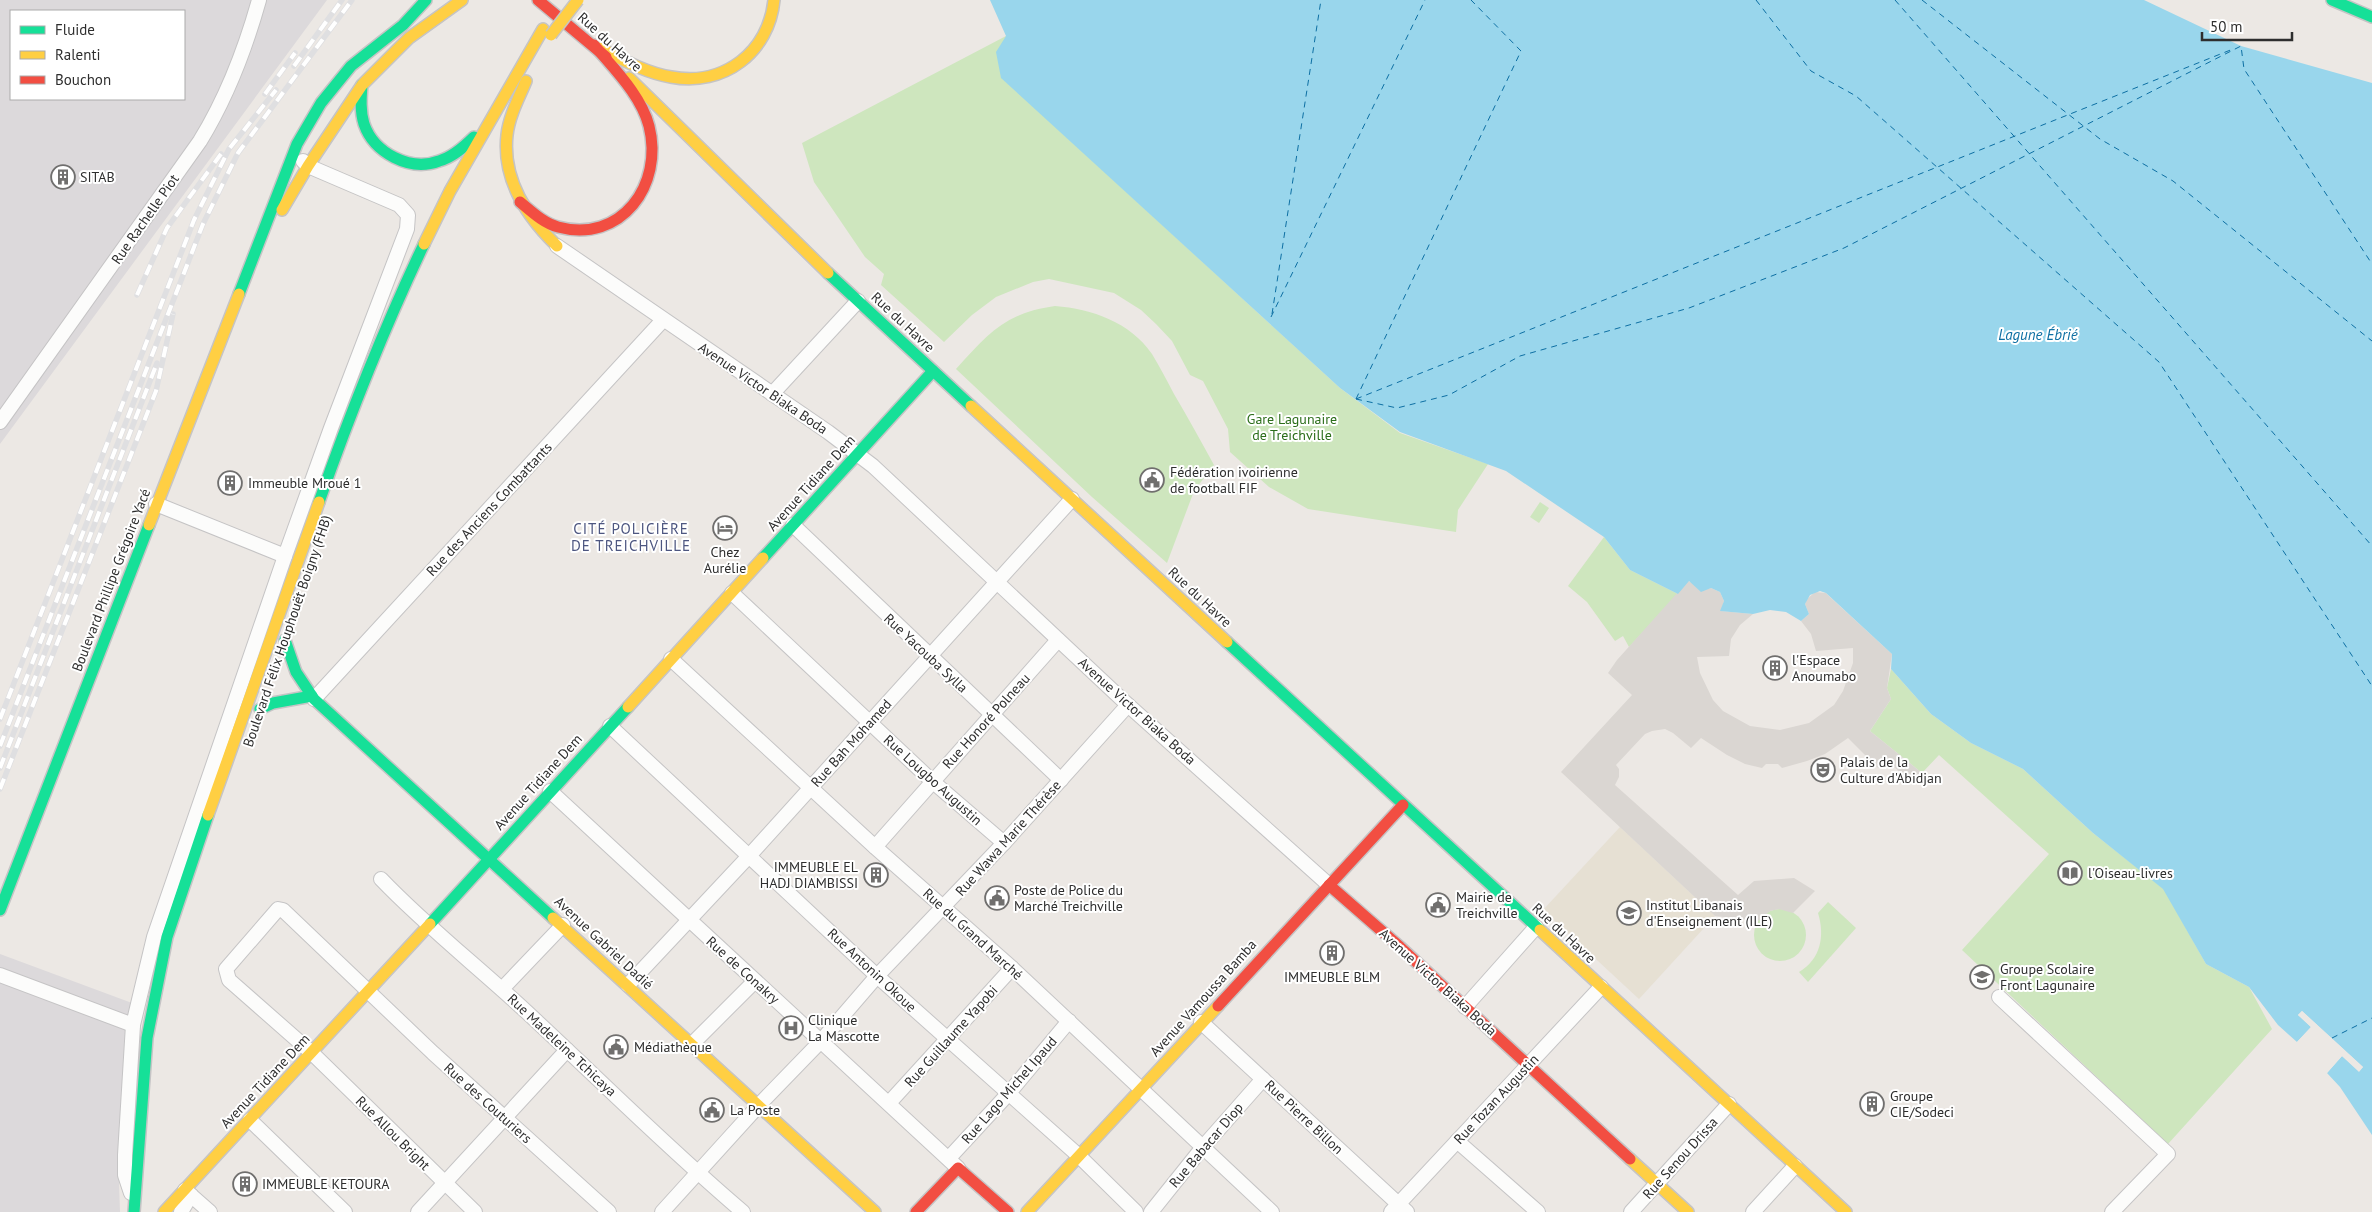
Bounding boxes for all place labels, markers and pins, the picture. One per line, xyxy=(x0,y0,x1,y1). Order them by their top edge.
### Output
building icon: SITAB xyxy=(50,164,76,190)
place label: SITAB xyxy=(80,168,115,186)
place label: Fédération ivoirienne de football FIF xyxy=(1170,463,1298,497)
public building icon: Fédération ivoirienne de football FIF xyxy=(1139,467,1165,493)
building icon: Immeuble Mroué 1 xyxy=(217,470,243,496)
place label: Immeuble Mroué 1 xyxy=(248,474,361,492)
hotel icon: Chez Aurélie xyxy=(712,515,738,541)
place label: Chez Aurélie xyxy=(704,543,746,577)
place label: l'Espace Anoumabo xyxy=(1792,651,1856,685)
building icon: l'Espace Anoumabo xyxy=(1762,655,1788,681)
place label: Palais de la Culture d'Abidjan xyxy=(1840,753,1942,787)
theatre icon: Palais de la Culture d'Abidjan xyxy=(1810,757,1836,783)
place label: IMMEUBLE EL HADJ DIAMBISSI xyxy=(760,858,858,892)
library icon: l'Oiseau-livres xyxy=(2057,860,2083,886)
building icon: IMMEUBLE EL HADJ DIAMBISSI xyxy=(863,862,889,888)
place label: l'Oiseau-livres xyxy=(2088,864,2173,882)
place label: Poste de Police du Marché Treichville xyxy=(1014,881,1123,915)
public building icon: Poste de Police du Marché Treichville xyxy=(984,885,1010,911)
place label: Mairie de Treichville xyxy=(1456,888,1518,922)
public building icon: Mairie de Treichville xyxy=(1425,892,1451,918)
place label: Institut Libanais d'Enseignement (ILE) xyxy=(1646,896,1772,930)
school or university icon: Institut Libanais d'Enseignement (ILE) xyxy=(1616,900,1642,926)
building icon: IMMEUBLE BLM xyxy=(1319,940,1345,966)
place label: Groupe Scolaire Front Lagunaire xyxy=(2000,960,2095,994)
school or university icon: Groupe Scolaire Front Lagunaire xyxy=(1969,964,1995,990)
place label: IMMEUBLE BLM xyxy=(1284,968,1380,986)
place label: Clinique La Mascotte xyxy=(808,1011,880,1045)
hospital icon: Clinique La Mascotte xyxy=(778,1015,804,1041)
public building icon: Médiathèque xyxy=(603,1034,629,1060)
place label: Médiathèque xyxy=(634,1038,712,1056)
place label: Groupe CIE/Sodeci xyxy=(1890,1087,1954,1121)
building icon: Groupe CIE/Sodeci xyxy=(1859,1091,1885,1117)
public building icon: La Poste xyxy=(699,1097,725,1123)
place label: La Poste xyxy=(730,1101,780,1119)
building icon: IMMEUBLE KETOURA xyxy=(232,1171,258,1197)
place label: IMMEUBLE KETOURA xyxy=(262,1175,390,1193)

